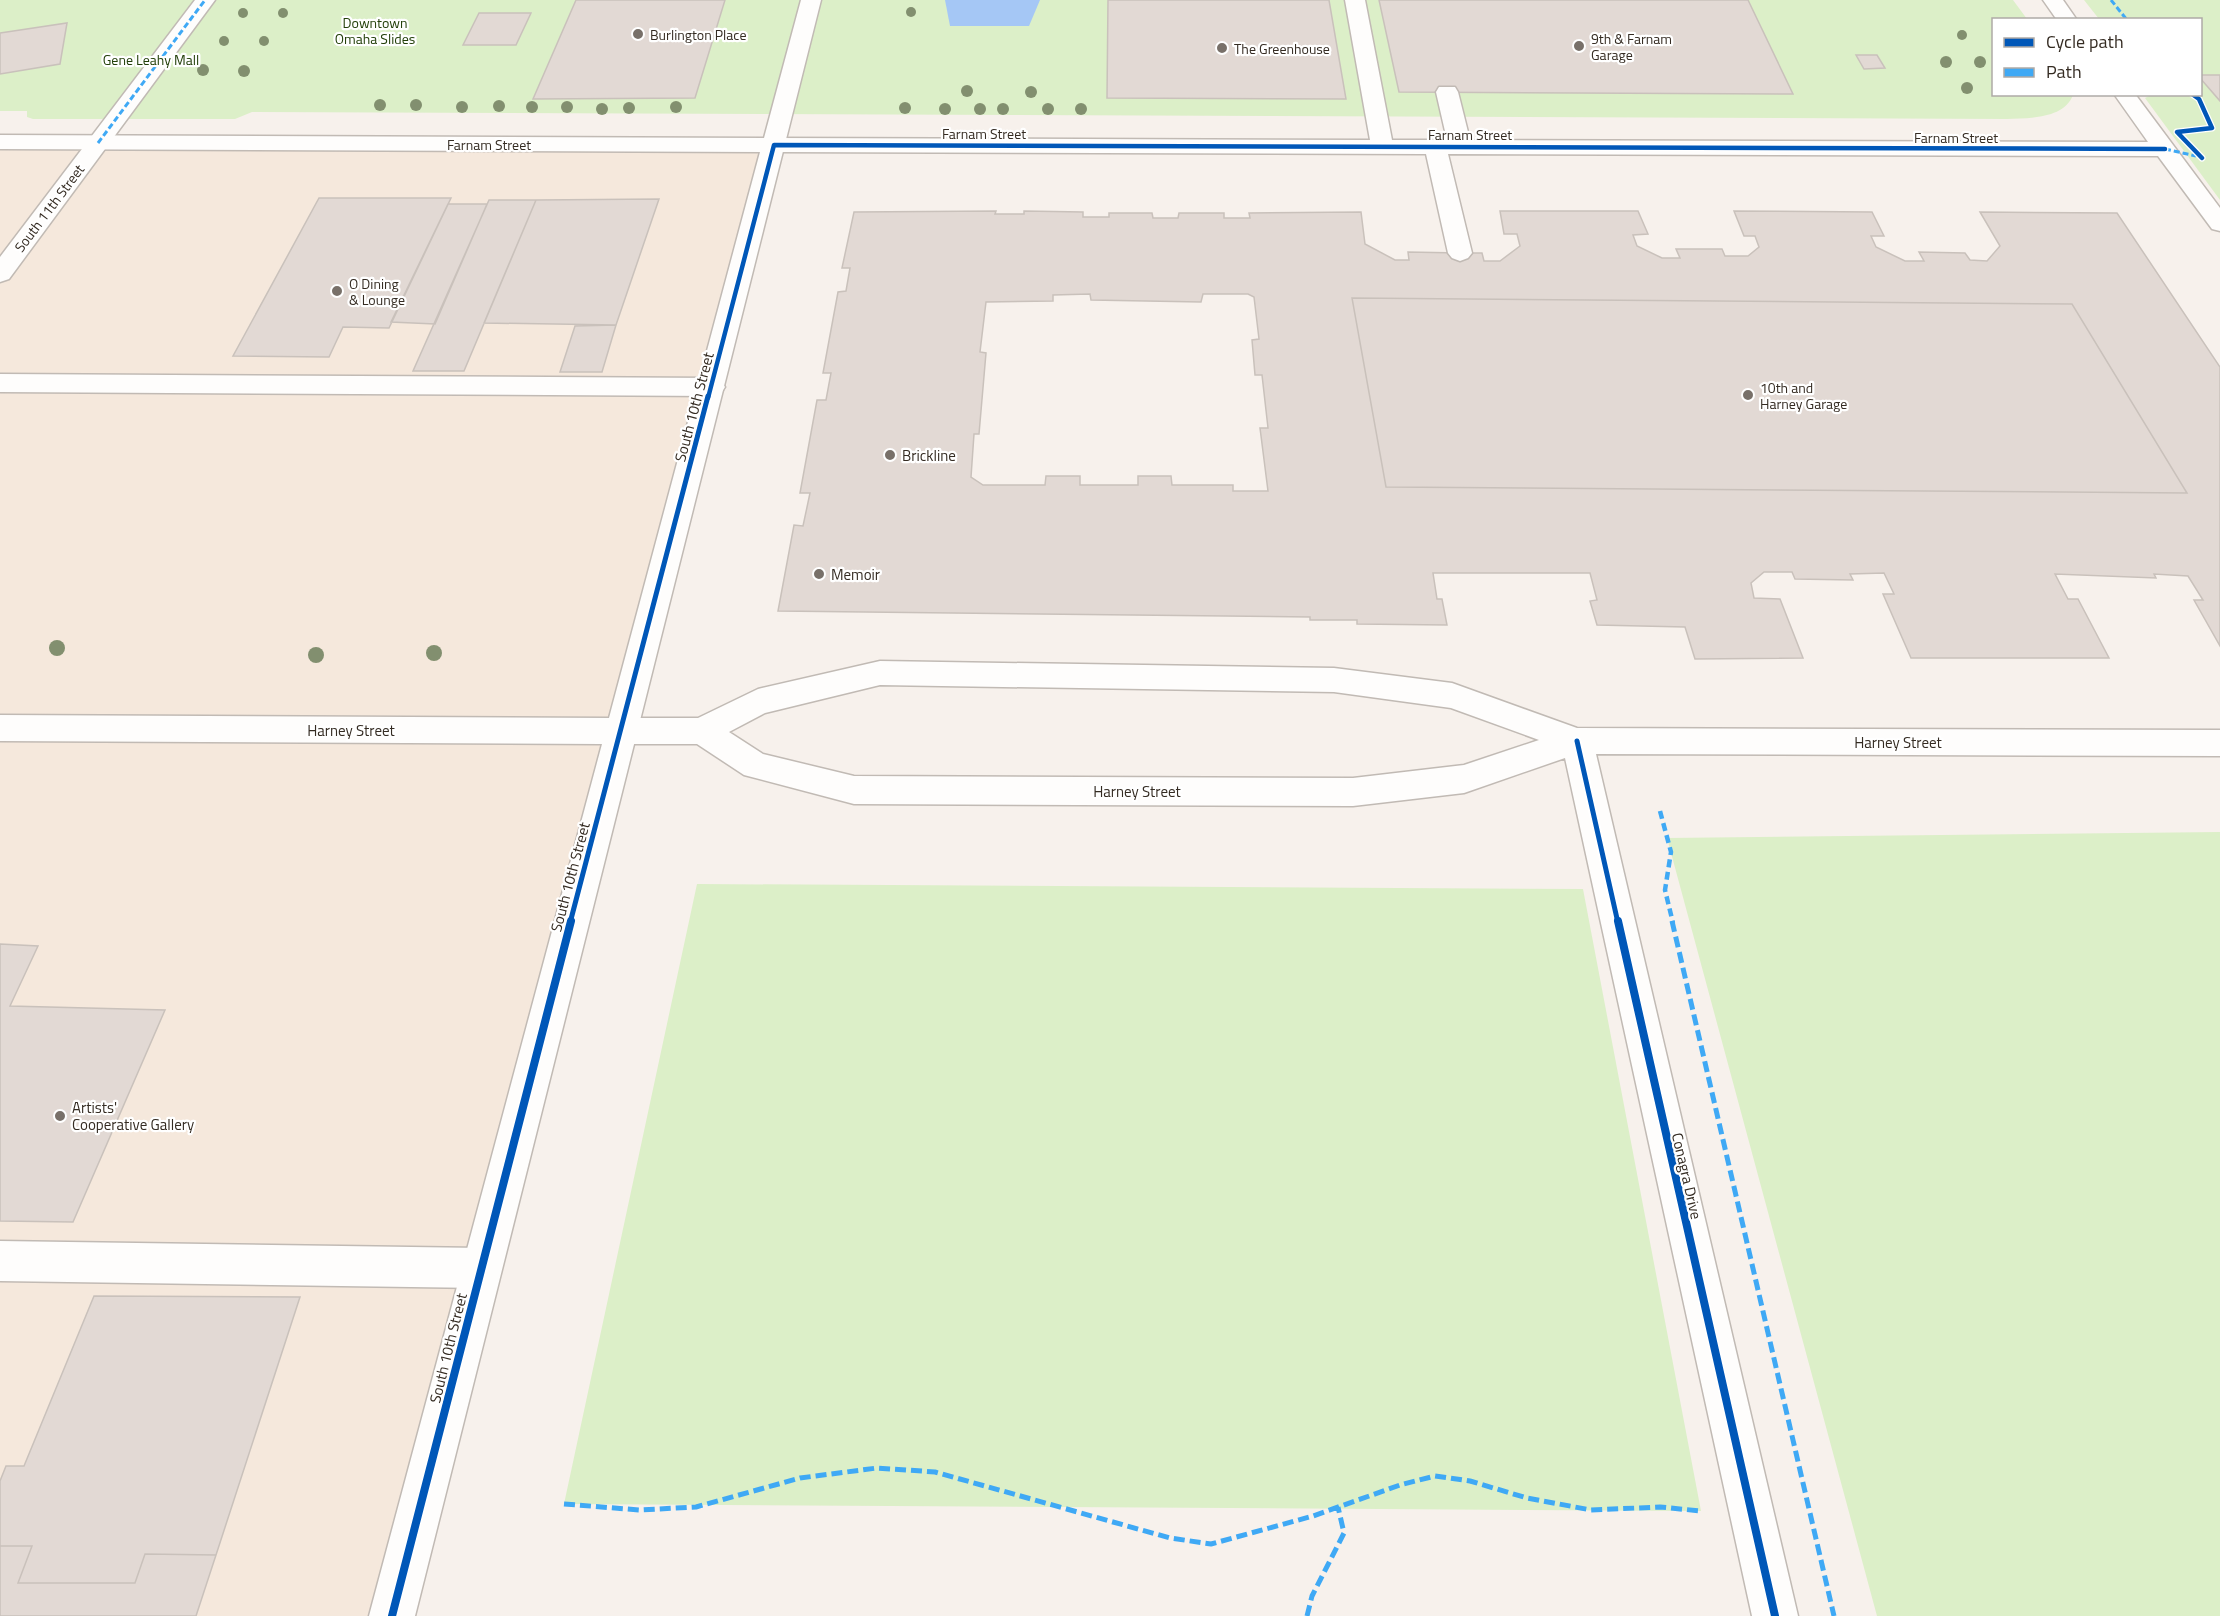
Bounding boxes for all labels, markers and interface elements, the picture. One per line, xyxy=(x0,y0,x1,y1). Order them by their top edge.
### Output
park label: Downtown Omaha Slides xyxy=(335,12,415,49)
legend xyxy=(1992,18,2202,96)
place label: Burlington Place xyxy=(650,24,746,45)
marker: Burlington Place xyxy=(631,27,645,41)
place label: 9th & Farnam Garage xyxy=(1591,28,1672,65)
text: Cycle path xyxy=(2046,28,2124,55)
place label: The Greenhouse xyxy=(1234,38,1330,59)
marker: 9th & Farnam Garage xyxy=(1572,39,1586,53)
marker: The Greenhouse xyxy=(1215,41,1229,55)
park label: Gene Leahy Mall xyxy=(103,49,199,70)
text: Path xyxy=(2046,58,2082,85)
street label: Farnam Street xyxy=(942,123,1026,144)
street label: Farnam Street xyxy=(1428,124,1512,145)
street label: Farnam Street xyxy=(1914,127,1998,148)
street label: Farnam Street xyxy=(447,134,531,155)
street label: South 11th Street xyxy=(9,160,89,256)
place label: O Dining & Lounge xyxy=(349,273,405,310)
marker: O Dining & Lounge xyxy=(330,284,344,298)
street label: South 10th Street xyxy=(668,349,720,464)
place label: 10th and Harney Garage xyxy=(1760,377,1847,414)
marker: 10th and Harney Garage xyxy=(1741,388,1755,402)
place label: Brickline xyxy=(902,444,956,467)
marker: Brickline xyxy=(883,448,897,462)
place label: Memoir xyxy=(831,563,880,586)
marker: Memoir xyxy=(812,567,826,581)
street label: Harney Street xyxy=(307,719,396,742)
street label: Harney Street xyxy=(1854,731,1943,754)
street label: Harney Street xyxy=(1093,780,1182,803)
street label: South 10th Street xyxy=(544,819,596,934)
place label: Artists' Cooperative Gallery xyxy=(72,1096,194,1136)
marker: Artists' Cooperative Gallery xyxy=(53,1109,67,1123)
street label: Conagra Drive xyxy=(1666,1131,1708,1221)
street label: South 10th Street xyxy=(423,1290,473,1405)

